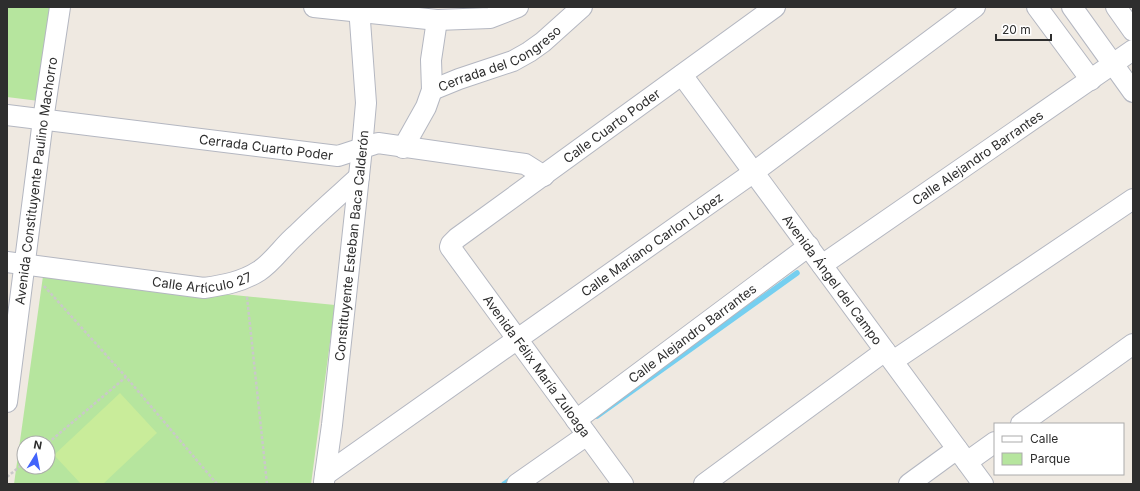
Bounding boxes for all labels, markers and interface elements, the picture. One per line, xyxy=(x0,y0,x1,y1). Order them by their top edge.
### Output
scale bar xyxy=(996,16,1051,42)
street label: Cerrada del Congreso xyxy=(436,22,564,95)
text: 20 m xyxy=(1002,22,1031,37)
street label: Avenida Constituyente Paulino Machorro xyxy=(11,56,60,306)
street label: Calle Cuarto Poder xyxy=(560,85,663,166)
street label: Calle Alejandro Barrantes xyxy=(909,107,1046,208)
street label: Constituyente Esteban Baca Calderón xyxy=(331,129,372,362)
street label: Cerrada Cuarto Poder xyxy=(198,131,334,163)
street label: Calle Mariano Carlon López xyxy=(578,189,726,300)
street label: Avenida Ángel del Campo xyxy=(779,211,886,348)
street label: Calle Artículo 27 xyxy=(151,268,254,296)
street label: Calle Alejandro Barrantes xyxy=(625,280,759,386)
street label: Avenida Félix María Zuloaga xyxy=(480,292,594,440)
legend xyxy=(994,423,1124,475)
text: Calle xyxy=(1030,431,1058,446)
north arrow xyxy=(16,435,56,475)
text: N xyxy=(32,438,43,453)
text: Parque xyxy=(1030,451,1070,466)

